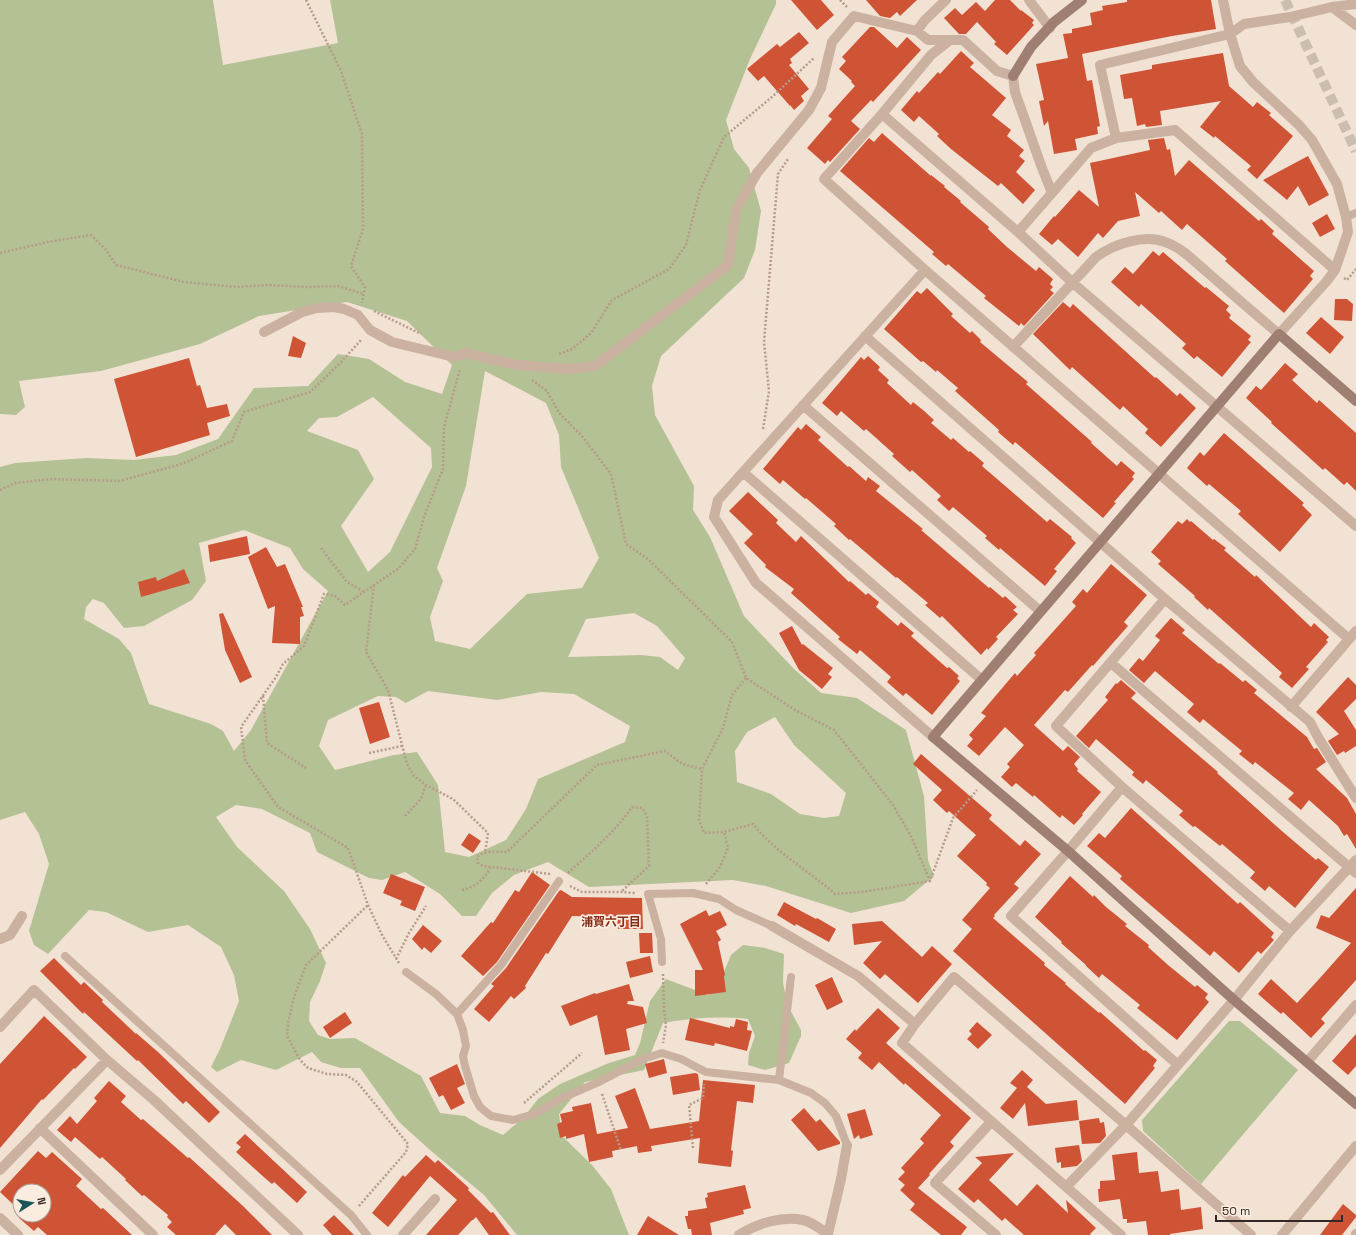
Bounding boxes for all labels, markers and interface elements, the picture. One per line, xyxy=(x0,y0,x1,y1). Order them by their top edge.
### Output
district label: 浦賀六丁目 xyxy=(581,914,641,930)
north arrow xyxy=(12,1183,52,1223)
text: N xyxy=(34,1196,49,1206)
scale bar xyxy=(1216,1197,1342,1223)
text: 50 m xyxy=(1222,1203,1250,1219)

